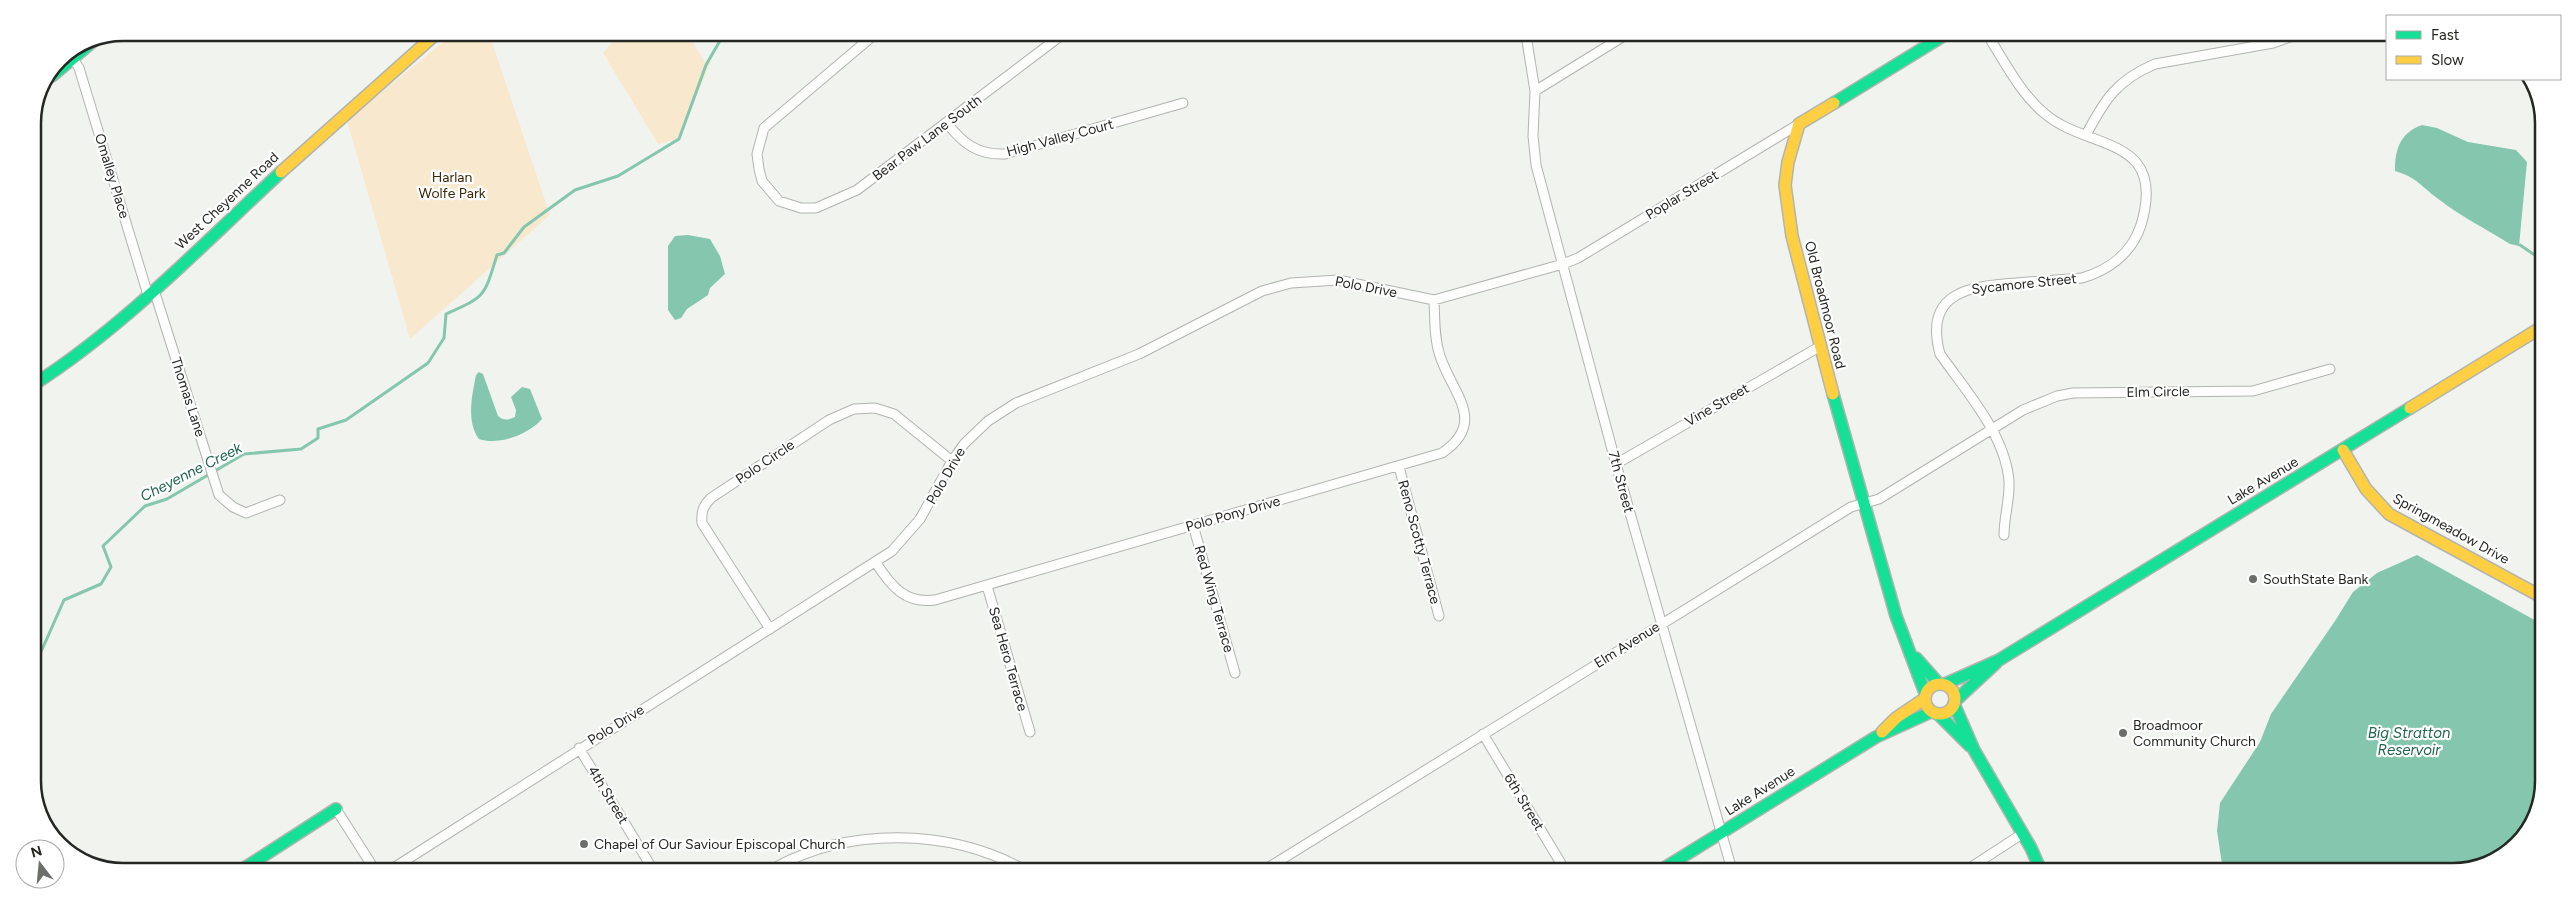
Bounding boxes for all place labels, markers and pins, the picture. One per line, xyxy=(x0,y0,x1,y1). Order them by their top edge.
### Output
place label: SouthState Bank xyxy=(2263,571,2368,588)
marker: SouthState Bank xyxy=(2247,573,2259,585)
place label: Broadmoor Community Church xyxy=(2133,717,2256,750)
marker: Broadmoor Community Church xyxy=(2117,727,2129,739)
place label: Chapel of Our Saviour Episcopal Church xyxy=(594,836,845,853)
marker: Chapel of Our Saviour Episcopal Church xyxy=(578,838,590,850)

